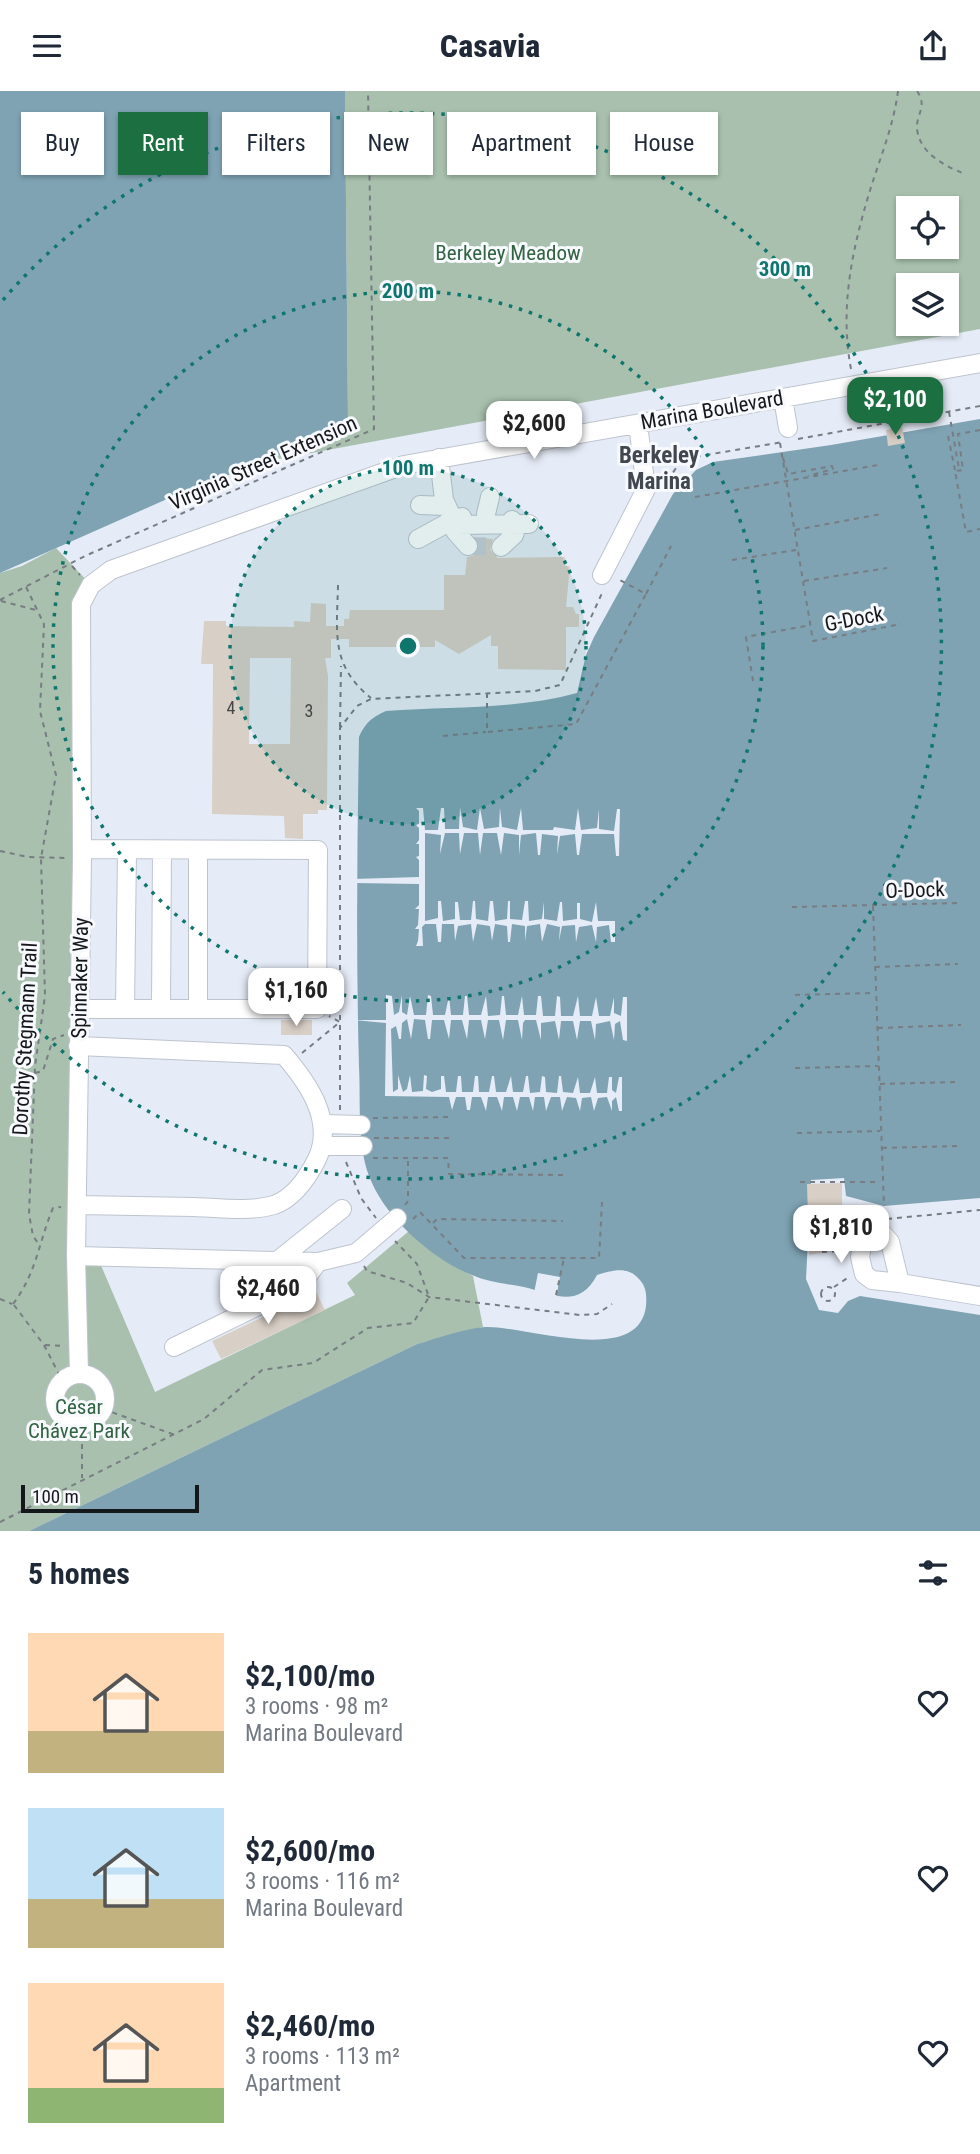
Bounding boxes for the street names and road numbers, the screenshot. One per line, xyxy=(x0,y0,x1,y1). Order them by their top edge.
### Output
street label: Marina Boulevard xyxy=(639,386,785,434)
street label: Virginia Street Extension xyxy=(165,411,361,515)
street label: G-Dock xyxy=(823,601,886,636)
street label: O-Dock xyxy=(885,877,946,903)
street label: Spinnaker Way xyxy=(67,917,93,1039)
street label: Dorothy Stegmann Trail xyxy=(8,942,42,1136)

